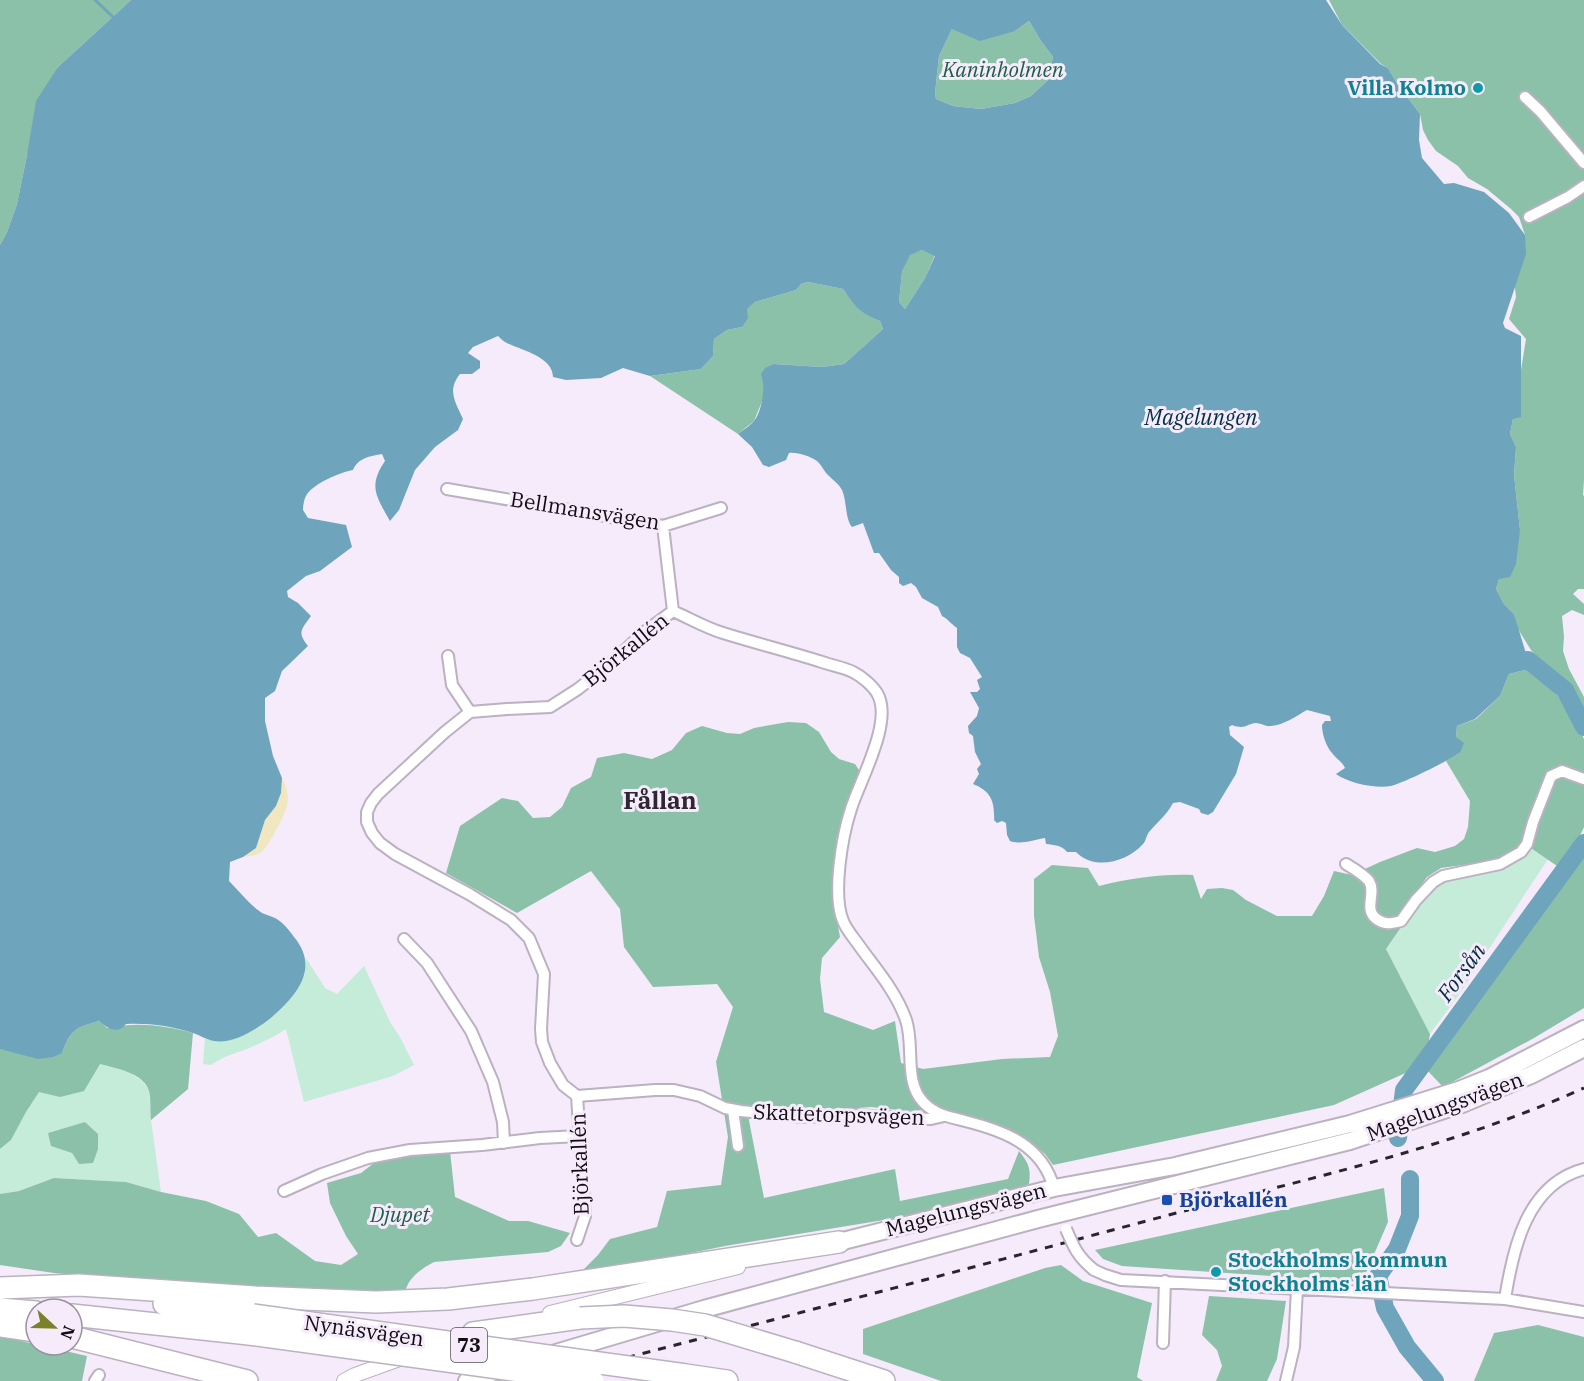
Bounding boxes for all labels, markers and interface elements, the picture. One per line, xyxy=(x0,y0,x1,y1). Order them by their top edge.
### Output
park label: Kaninholmen xyxy=(941,55,1064,83)
place label: Villa Kolmo xyxy=(1347,73,1466,101)
marker: Villa Kolmo xyxy=(1471,81,1485,95)
water label: Magelungen xyxy=(1143,402,1258,431)
street label: Bellmansvägen xyxy=(508,484,662,536)
street label: Björkallén xyxy=(577,606,674,692)
district label: Fållan xyxy=(623,784,697,816)
water label: Forsån xyxy=(1429,937,1492,1007)
street label: Magelungsvägen xyxy=(1362,1065,1527,1147)
street label: Skattetorpsvägen xyxy=(753,1097,925,1131)
street label: Björkallén xyxy=(563,1112,595,1216)
street label: Magelungsvägen xyxy=(882,1176,1049,1243)
place label: Björkallén xyxy=(1179,1185,1288,1213)
marker: Björkallén xyxy=(1160,1193,1174,1207)
park label: Djupet xyxy=(369,1200,430,1228)
place label: Stockholms kommun Stockholms län xyxy=(1228,1245,1448,1297)
marker: Stockholms kommun Stockholms län xyxy=(1209,1265,1223,1279)
north arrow xyxy=(24,1297,84,1357)
street label: Nynäsvägen xyxy=(302,1308,426,1352)
text: N xyxy=(56,1323,80,1342)
road number: 73 xyxy=(451,1328,487,1362)

